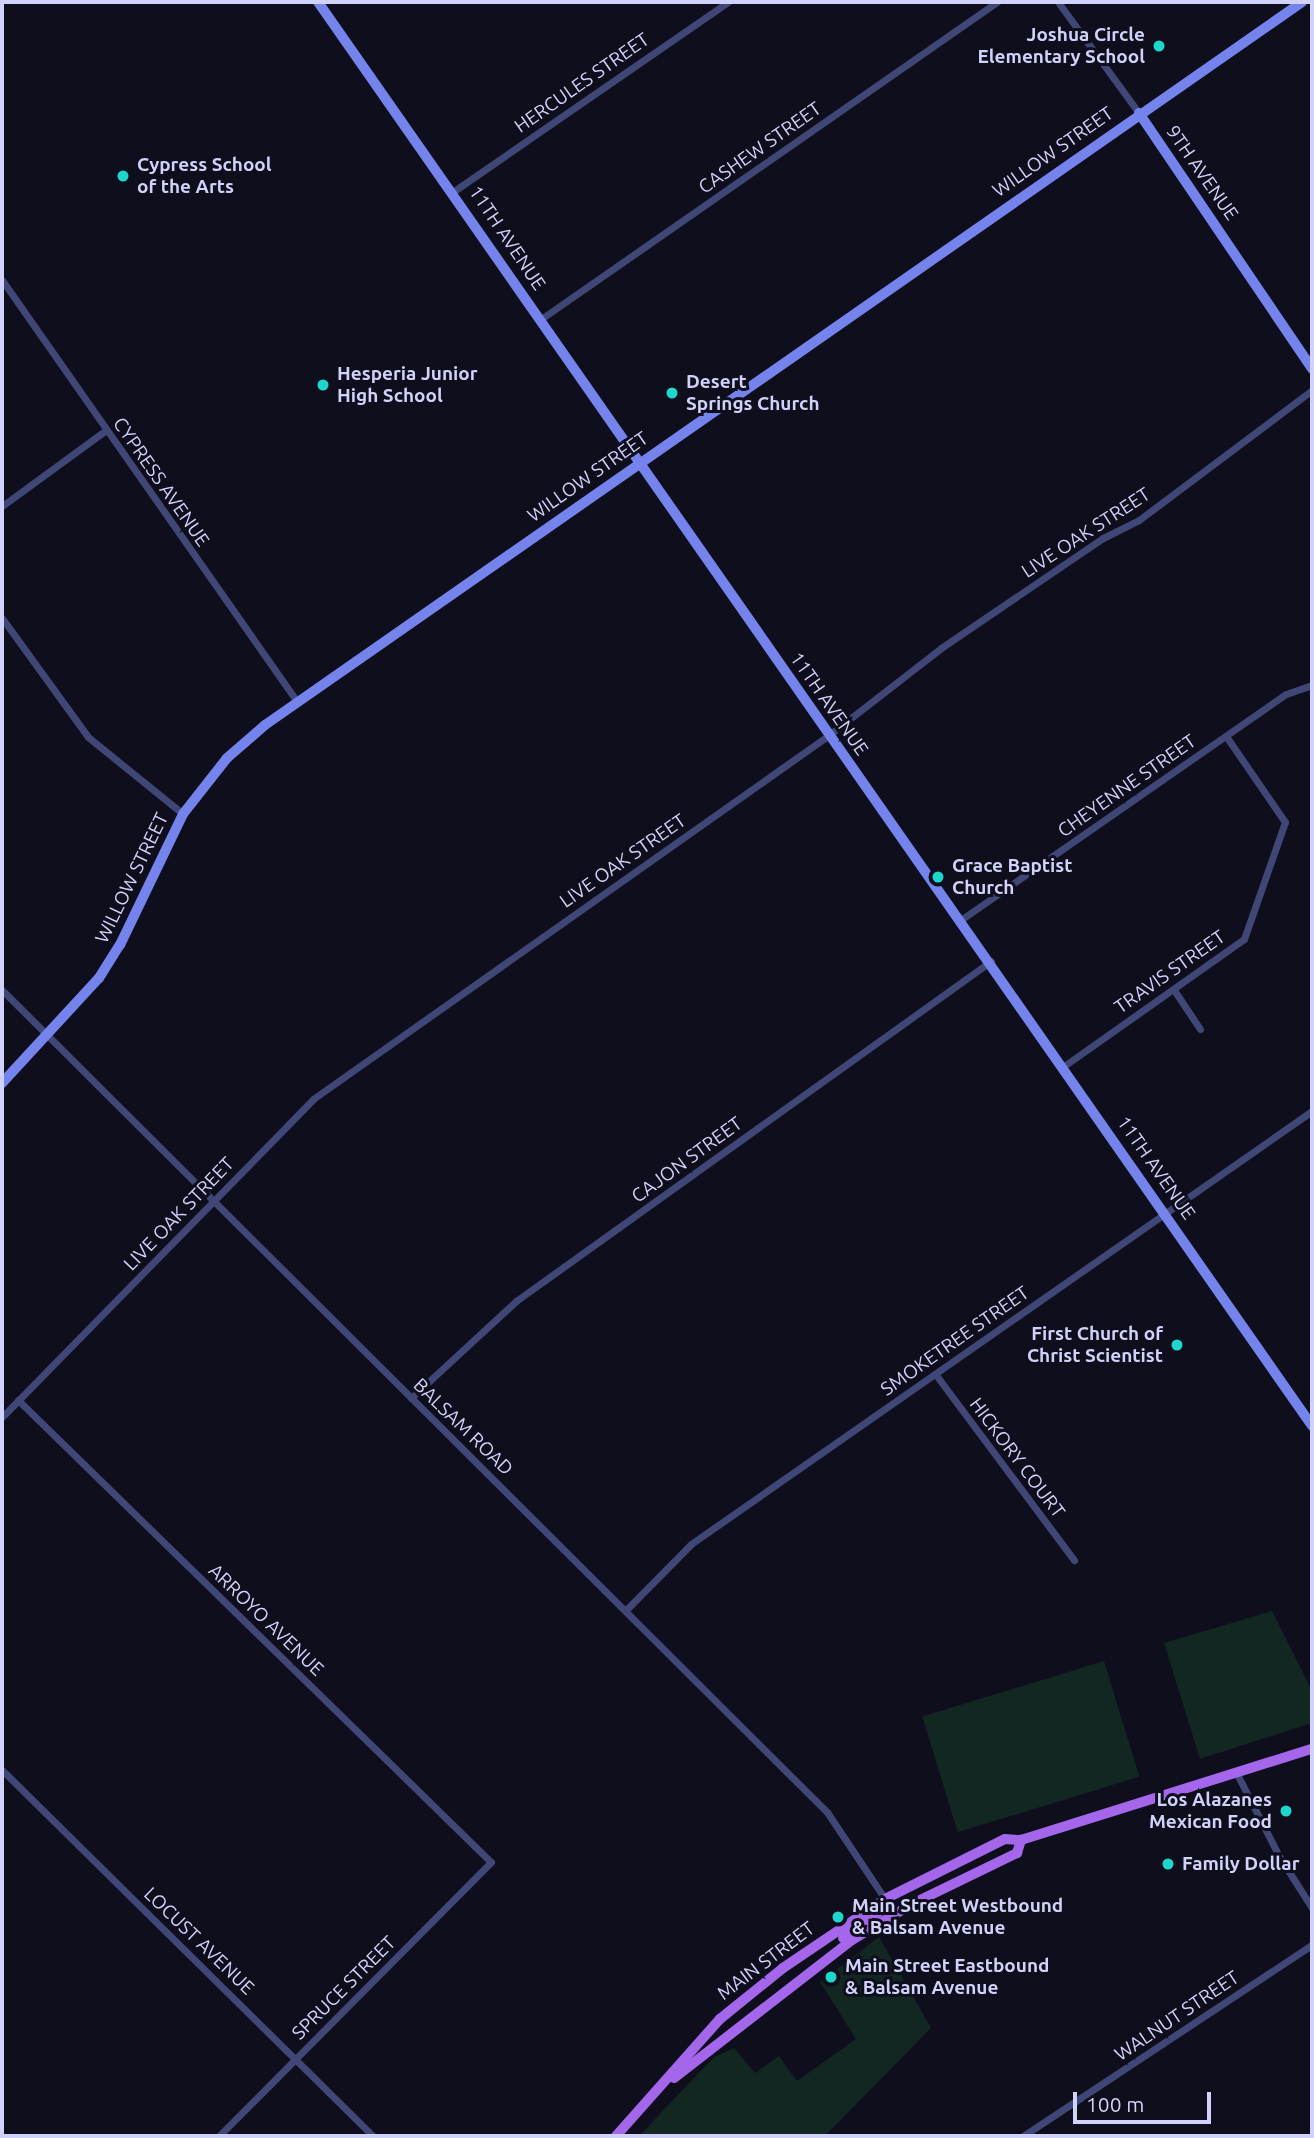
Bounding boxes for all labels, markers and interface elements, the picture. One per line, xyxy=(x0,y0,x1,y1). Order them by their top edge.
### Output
place label: Joshua Circle Elementary School xyxy=(978,24,1145,68)
street label: HERCULES STREET xyxy=(510,28,654,138)
marker: Joshua Circle Elementary School xyxy=(1151,38,1167,54)
street label: CASHEW STREET xyxy=(694,97,826,199)
street label: WILLOW STREET xyxy=(988,102,1118,202)
street label: 9TH AVENUE xyxy=(1161,121,1243,225)
place label: Cypress School of the Arts xyxy=(137,154,272,198)
marker: Cypress School of the Arts xyxy=(115,168,131,184)
street label: 11TH AVENUE xyxy=(464,182,550,294)
place label: Hesperia Junior High School xyxy=(337,363,478,407)
place label: Desert Springs Church xyxy=(686,371,820,415)
marker: Hesperia Junior High School xyxy=(315,377,331,393)
marker: Desert Springs Church xyxy=(664,385,680,401)
street label: CYPRESS AVENUE xyxy=(108,413,214,551)
street label: WILLOW STREET xyxy=(523,427,653,527)
street label: LIVE OAK STREET xyxy=(1017,483,1155,583)
street label: 11TH AVENUE xyxy=(785,648,873,760)
street label: CHEYENNE STREET xyxy=(1053,730,1201,842)
street label: WILLOW STREET xyxy=(91,809,173,947)
street label: LIVE OAK STREET xyxy=(556,809,690,913)
place label: Grace Baptist Church xyxy=(952,855,1072,899)
marker: Grace Baptist Church xyxy=(930,869,946,885)
street label: TRAVIS STREET xyxy=(1110,925,1230,1019)
street label: CAJON STREET xyxy=(627,1112,747,1208)
street label: 11TH AVENUE xyxy=(1112,1112,1200,1224)
street label: LIVE OAK STREET xyxy=(119,1153,239,1275)
street label: SMOKETREE STREET xyxy=(876,1281,1034,1401)
place label: First Church of Christ Scientist xyxy=(1027,1323,1163,1367)
marker: First Church of Christ Scientist xyxy=(1169,1337,1185,1353)
street label: BALSAM ROAD xyxy=(408,1374,518,1480)
street label: HICKORY COURT xyxy=(965,1394,1069,1522)
street label: ARROYO AVENUE xyxy=(204,1559,328,1681)
place label: Los Alazanes Mexican Food xyxy=(1149,1789,1272,1833)
marker: Los Alazanes Mexican Food xyxy=(1278,1803,1294,1819)
place label: Family Dollar xyxy=(1182,1853,1299,1875)
marker: Family Dollar xyxy=(1160,1856,1176,1872)
street label: LOCUST AVENUE xyxy=(139,1883,259,1999)
place label: Main Street Westbound & Balsam Avenue xyxy=(852,1895,1063,1939)
marker: Main Street Westbound & Balsam Avenue xyxy=(830,1909,846,1925)
street label: MAIN STREET xyxy=(713,1917,819,2005)
street label: SPRUCE STREET xyxy=(287,1931,401,2045)
place label: Main Street Eastbound & Balsam Avenue xyxy=(845,1955,1049,1999)
street label: WALNUT STREET xyxy=(1111,1966,1243,2066)
marker: Main Street Eastbound & Balsam Avenue xyxy=(823,1969,839,1985)
scale bar xyxy=(1076,2078,1214,2122)
text: 100 m xyxy=(1086,2092,1144,2116)

